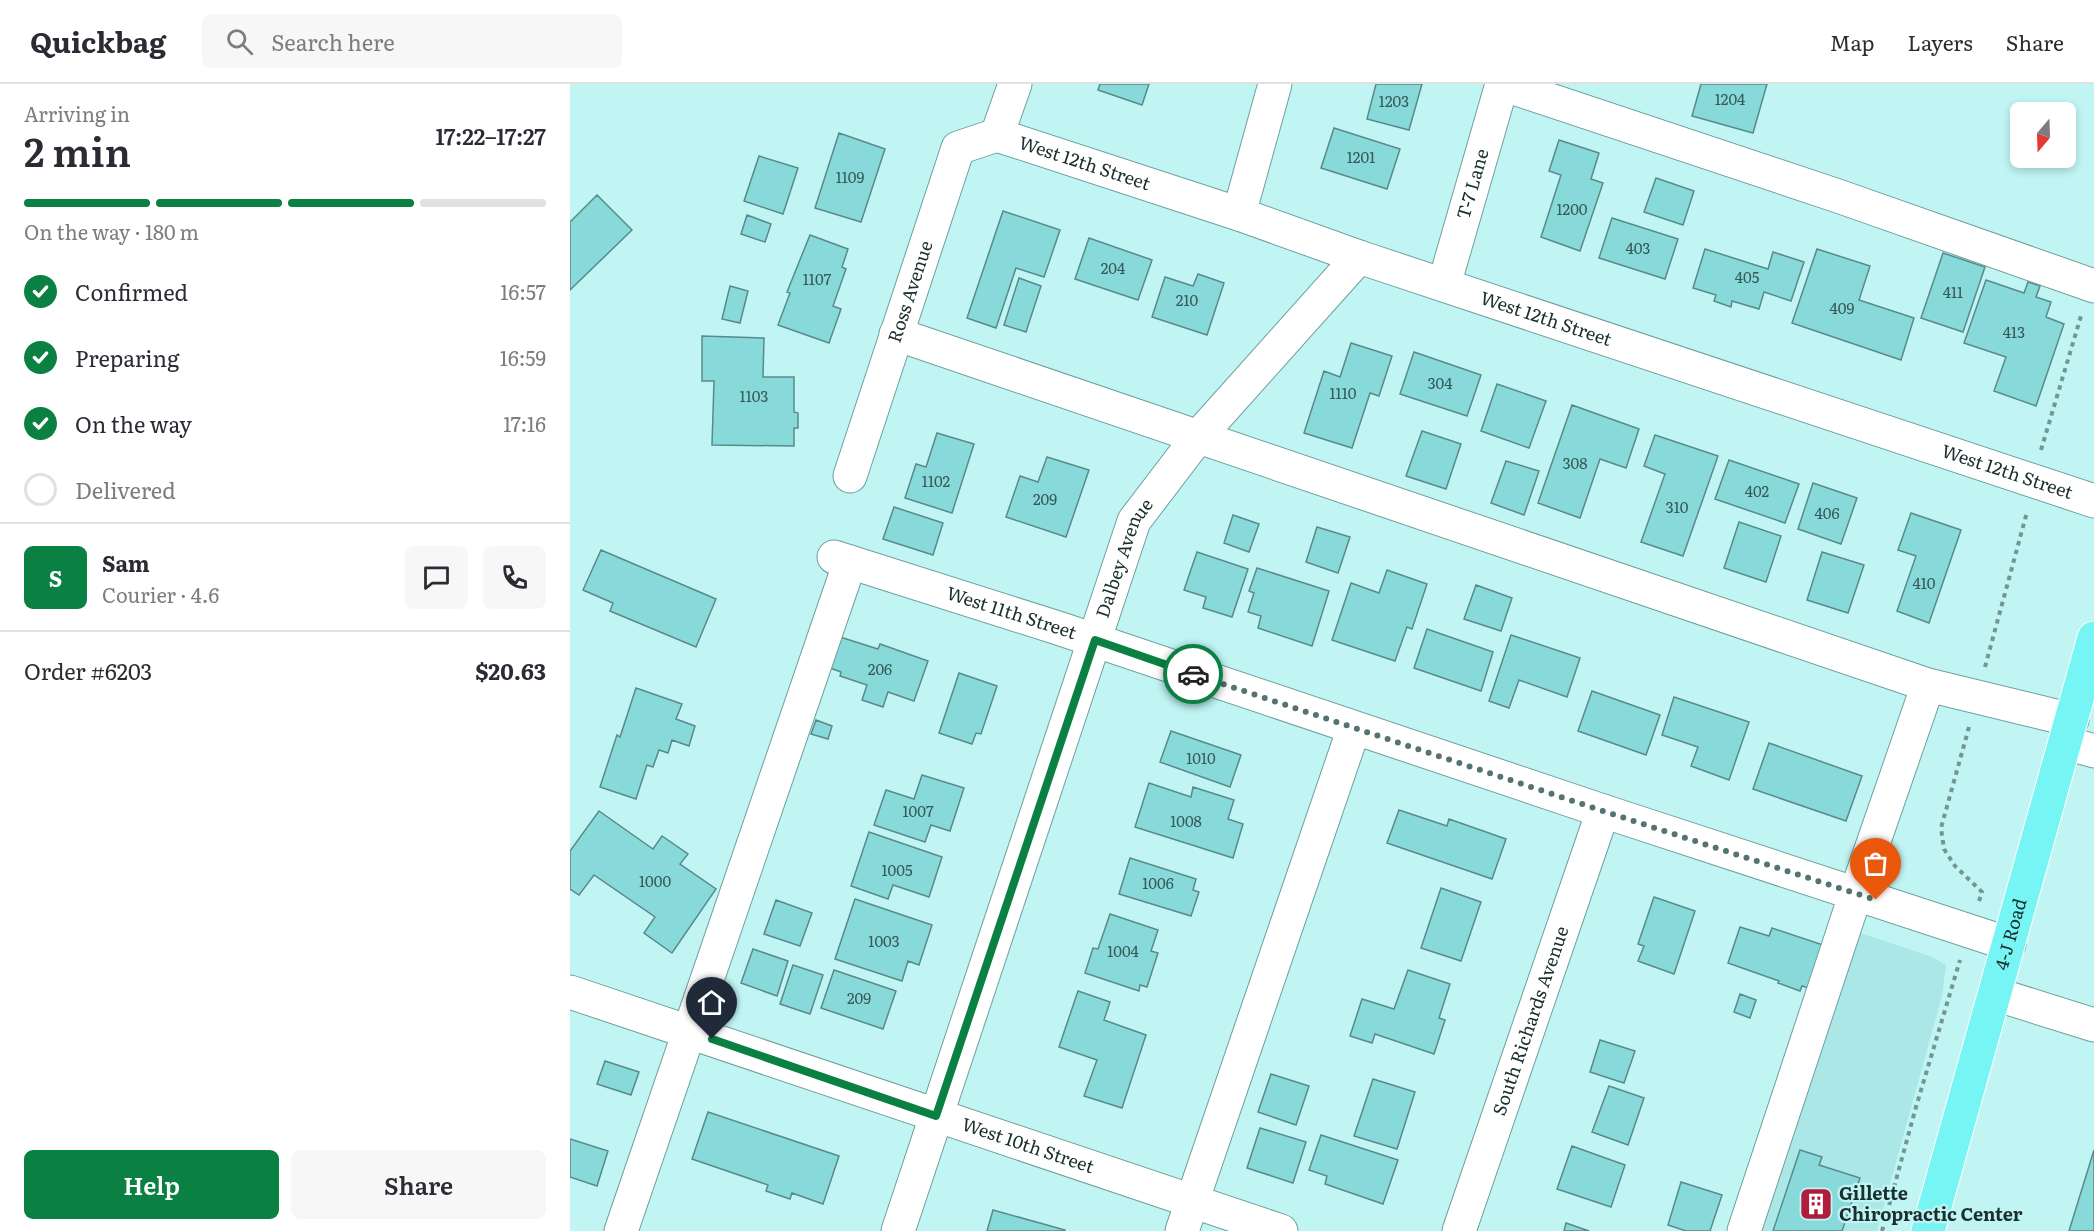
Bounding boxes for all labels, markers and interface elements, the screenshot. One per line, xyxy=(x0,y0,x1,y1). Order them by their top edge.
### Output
search box xyxy=(202,14,622,68)
text: Quickbag xyxy=(30,20,166,62)
icon: search xyxy=(223,25,256,58)
text: Search here xyxy=(271,25,395,58)
text: Map xyxy=(1830,26,1875,57)
text: Layers xyxy=(1908,26,1973,57)
text: Share xyxy=(2006,26,2064,57)
house number: 1204 xyxy=(1715,87,1745,110)
house number: 1203 xyxy=(1379,89,1409,112)
text: Arriving in xyxy=(24,98,130,128)
north arrow xyxy=(2010,102,2076,168)
map controls xyxy=(2010,102,2076,168)
text: 17:22–17:27 xyxy=(435,119,546,152)
text: 2 min xyxy=(24,121,131,179)
street label: West 12th Street xyxy=(1016,128,1155,196)
house number: 1201 xyxy=(1347,145,1375,168)
street label: T-7 Lane xyxy=(1449,145,1495,222)
house number: 1109 xyxy=(836,165,865,188)
house number: 1200 xyxy=(1556,197,1588,220)
text: On the way · 180 m xyxy=(24,216,199,246)
house number: 403 xyxy=(1626,236,1650,259)
street label: Ross Avenue xyxy=(880,237,939,346)
house number: 204 xyxy=(1101,256,1125,279)
house number: 405 xyxy=(1735,265,1760,288)
house number: 1107 xyxy=(803,267,832,290)
icon: check xyxy=(24,275,57,308)
text: Confirmed xyxy=(75,275,188,308)
text: 16:57 xyxy=(500,276,546,306)
house number: 411 xyxy=(1943,280,1963,303)
street label: West 12th Street xyxy=(1477,283,1616,352)
house number: 210 xyxy=(1176,288,1199,311)
house number: 409 xyxy=(1830,296,1855,319)
house number: 413 xyxy=(2003,320,2025,343)
icon: check xyxy=(24,341,57,374)
text: Preparing xyxy=(75,341,179,374)
text: 16:59 xyxy=(500,342,546,372)
house number: 304 xyxy=(1427,371,1453,394)
house number: 1110 xyxy=(1330,381,1357,404)
house number: 1103 xyxy=(740,384,768,407)
icon: check xyxy=(24,407,57,440)
text: On the way xyxy=(75,407,192,440)
text: 17:16 xyxy=(503,408,546,438)
street label: West 12th Street xyxy=(1938,436,2078,505)
house number: 308 xyxy=(1562,451,1588,474)
house number: 1102 xyxy=(922,469,951,492)
text: Delivered xyxy=(75,473,176,506)
house number: 402 xyxy=(1745,479,1770,502)
house number: 209 xyxy=(1033,487,1057,510)
street label: Dalbey Avenue xyxy=(1088,492,1159,621)
house number: 310 xyxy=(1666,495,1689,518)
house number: 406 xyxy=(1815,501,1840,524)
text: Sam xyxy=(102,546,150,579)
button: chat xyxy=(405,546,468,609)
button: phone xyxy=(483,546,546,609)
text: S xyxy=(49,561,62,594)
house number: 410 xyxy=(1912,571,1936,594)
text: Courier · 4.6 xyxy=(102,579,219,609)
street label: West 11th Street xyxy=(943,579,1081,645)
courier xyxy=(1163,644,1223,704)
text: Order #6203 xyxy=(24,654,152,687)
text: $20.63 xyxy=(475,654,546,687)
house number: 206 xyxy=(868,657,892,680)
icon: car xyxy=(1177,658,1210,691)
house number: 1010 xyxy=(1186,746,1216,769)
house number: 1007 xyxy=(902,799,934,822)
house number: 1008 xyxy=(1170,809,1202,832)
pin xyxy=(1850,838,1901,900)
icon: bag xyxy=(1859,847,1892,880)
house number: 1005 xyxy=(881,858,913,881)
house number: 1000 xyxy=(639,869,671,892)
house number: 1006 xyxy=(1142,871,1174,894)
street label: 4-J Road xyxy=(1987,895,2032,973)
street label: South Richards Avenue xyxy=(1485,922,1575,1119)
house number: 1003 xyxy=(868,929,900,952)
house number: 1004 xyxy=(1107,939,1139,962)
pin xyxy=(686,977,737,1039)
icon: home xyxy=(695,986,728,1019)
house number: 209 xyxy=(847,986,871,1009)
street label: West 10th Street xyxy=(959,1110,1099,1179)
button: Help xyxy=(24,1150,279,1219)
button: Share xyxy=(291,1150,546,1219)
place label: Gillette Chiropractic Center xyxy=(1839,1179,2023,1227)
building icon: Gillette Chiropractic Center xyxy=(1798,1186,1834,1222)

